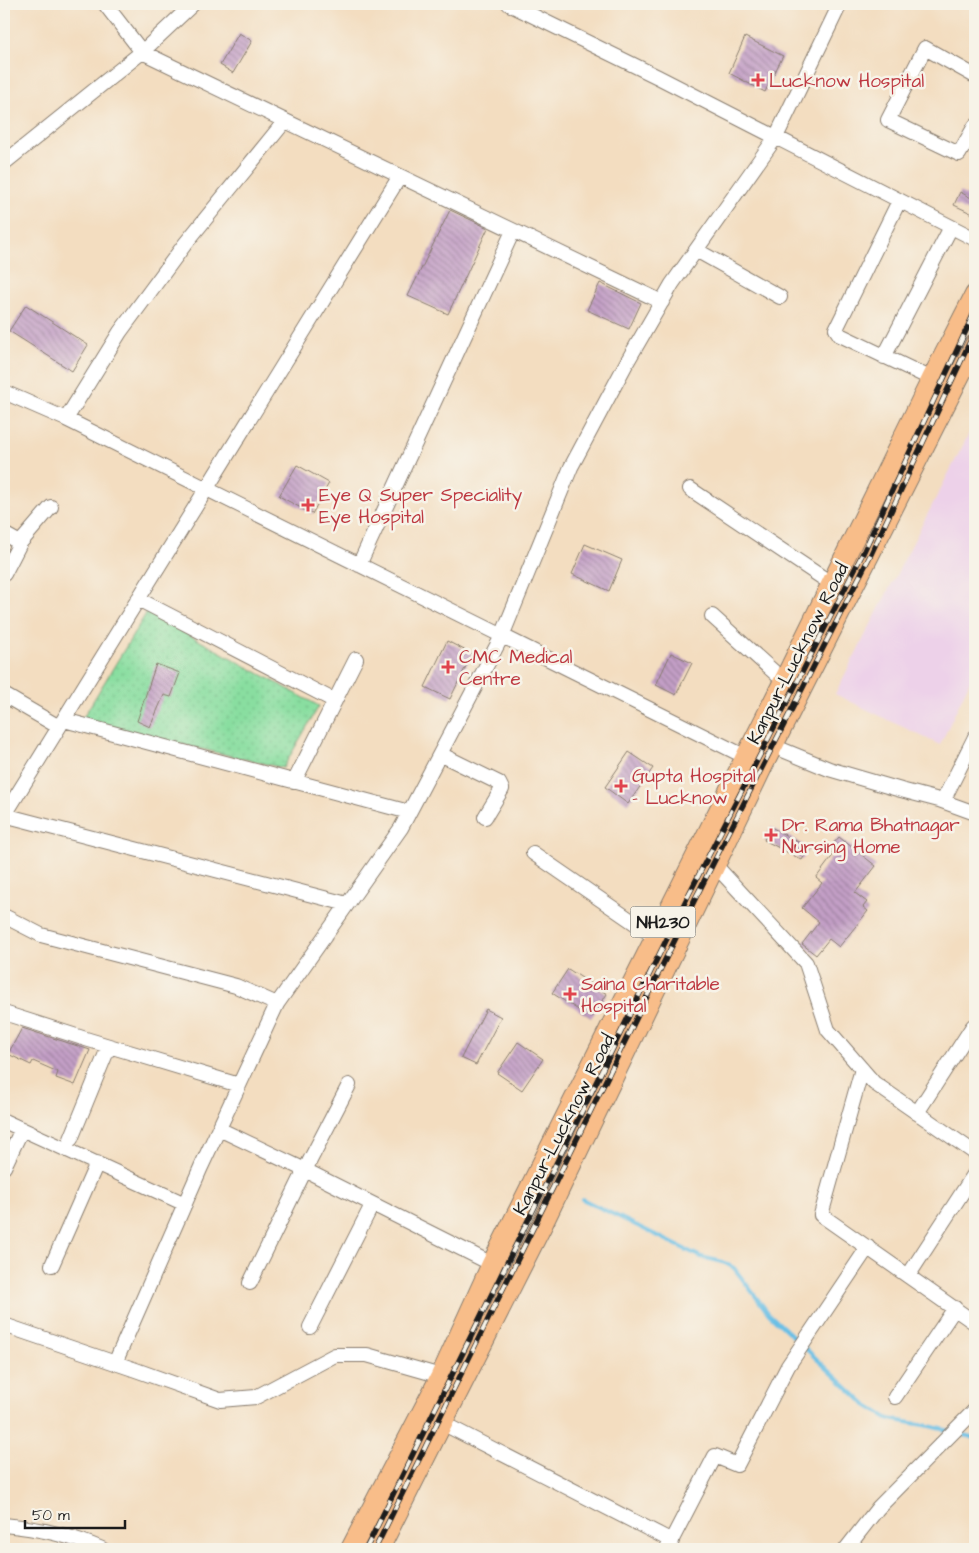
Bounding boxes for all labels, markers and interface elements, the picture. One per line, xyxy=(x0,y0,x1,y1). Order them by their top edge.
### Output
place label: Lucknow Hospital xyxy=(769,68,924,95)
marker: Lucknow Hospital xyxy=(751,73,765,87)
place label: Eye Q Super Speciality Eye Hospital xyxy=(319,482,523,532)
marker: Eye Q Super Speciality Eye Hospital xyxy=(301,498,315,512)
street label: Kanpur-Lucknow Road xyxy=(741,558,856,749)
place label: CMC Medical Centre xyxy=(459,644,573,693)
marker: CMC Medical Centre xyxy=(441,660,455,674)
place label: Gupta Hospital - Lucknow xyxy=(632,763,756,812)
marker: Gupta Hospital - Lucknow xyxy=(614,779,628,793)
place label: Dr. Rama Bhatnagar Nursing Home xyxy=(782,812,960,862)
marker: Dr. Rama Bhatnagar Nursing Home xyxy=(764,828,778,842)
road number: NH230 xyxy=(630,906,696,938)
place label: Saina Charitable Hospital xyxy=(581,971,720,1020)
marker: Saina Charitable Hospital xyxy=(563,987,577,1001)
street label: Kanpur-Lucknow Road xyxy=(507,1029,622,1220)
scale bar xyxy=(25,1498,125,1530)
text: 50 m xyxy=(32,1505,70,1526)

